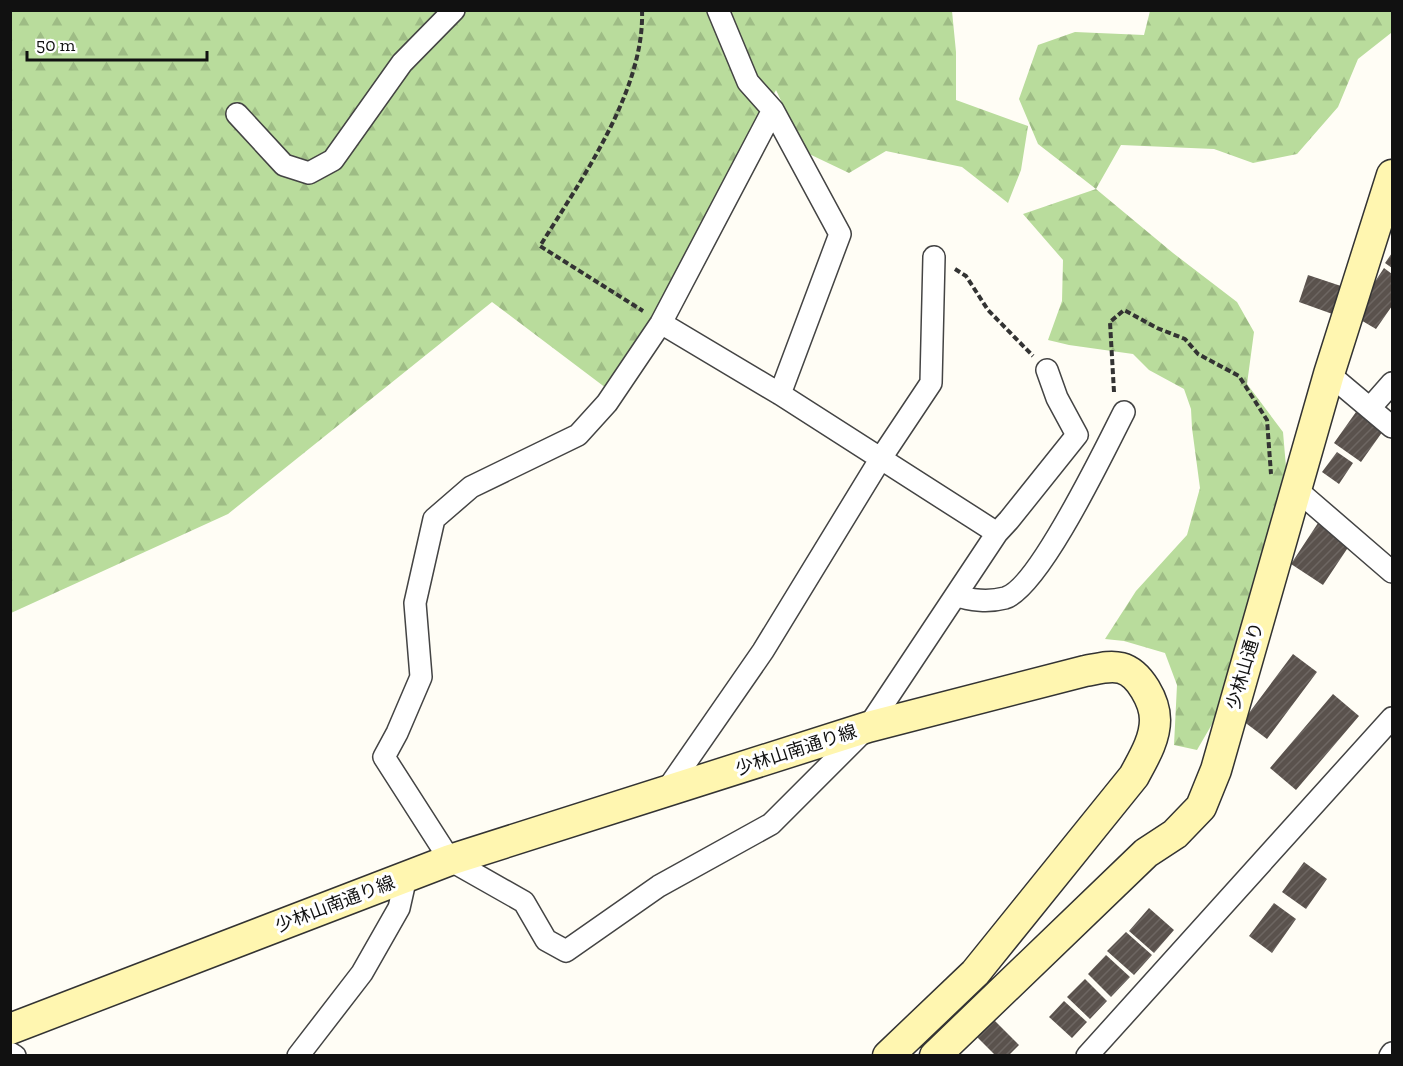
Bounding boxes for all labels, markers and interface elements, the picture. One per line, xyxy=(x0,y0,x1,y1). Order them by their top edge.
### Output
scale bar xyxy=(27,24,207,62)
text: 50 m xyxy=(36,34,76,56)
street label: 少林山通り xyxy=(1222,620,1268,712)
street label: 少林山南通り線 xyxy=(733,720,859,780)
street label: 少林山南通り線 xyxy=(272,871,398,937)

